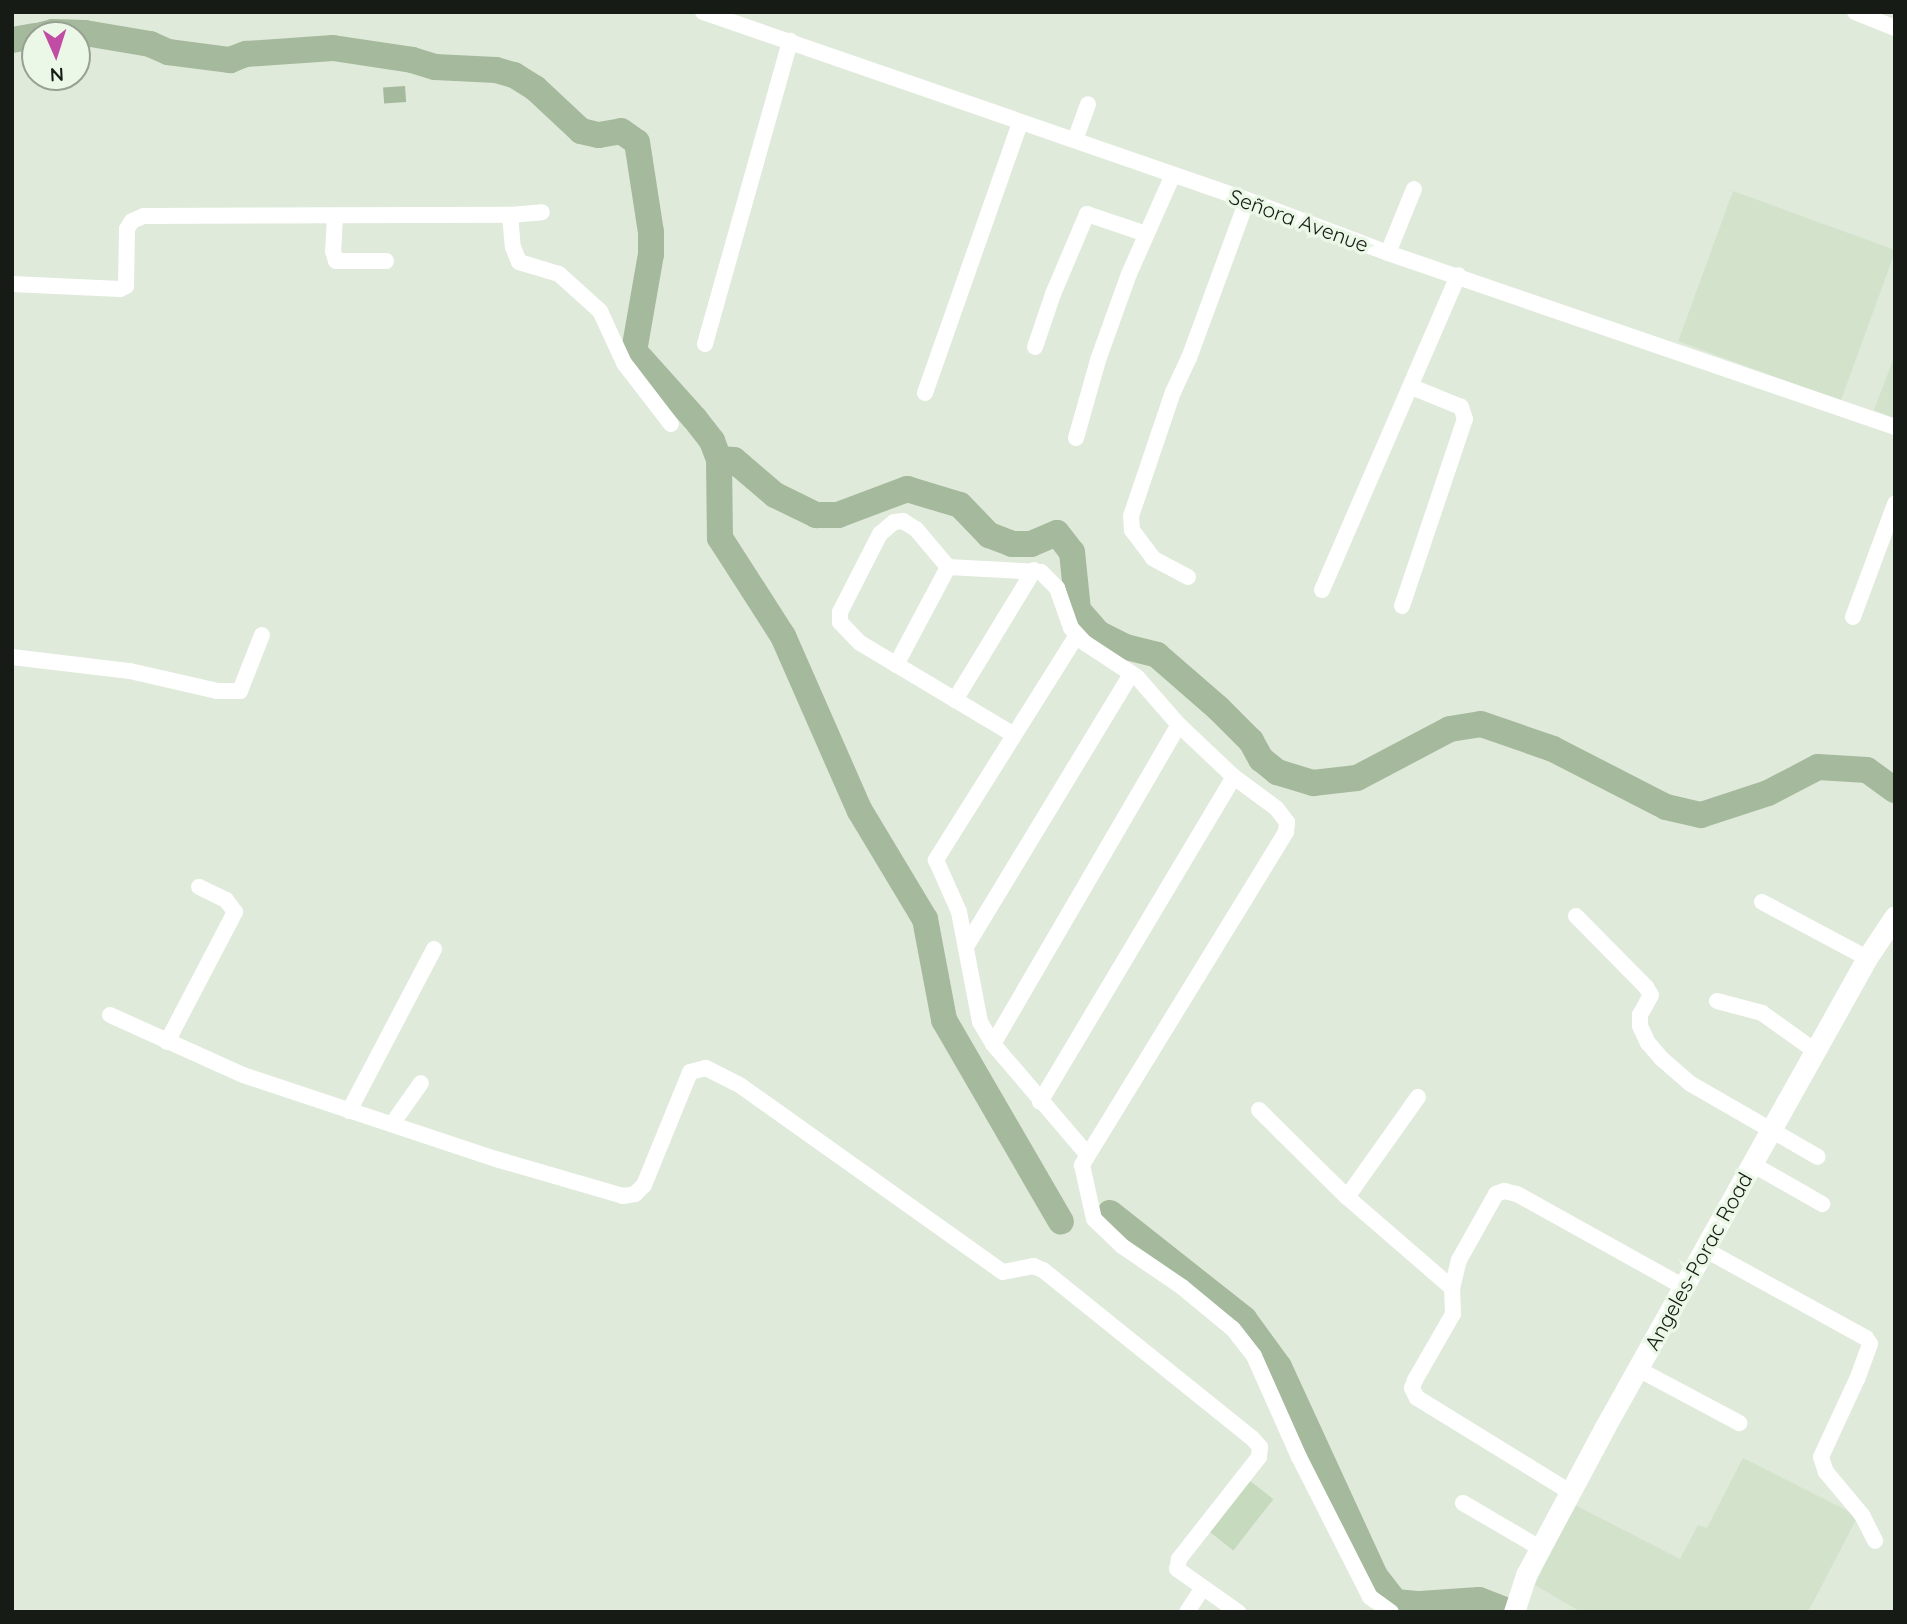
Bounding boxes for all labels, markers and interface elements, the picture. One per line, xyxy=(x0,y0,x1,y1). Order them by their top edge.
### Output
north arrow xyxy=(21,21,91,91)
text: N xyxy=(49,63,65,87)
street label: Señora Avenue xyxy=(1226,183,1372,257)
street label: Angeles-Porac Road xyxy=(1639,1168,1757,1354)

